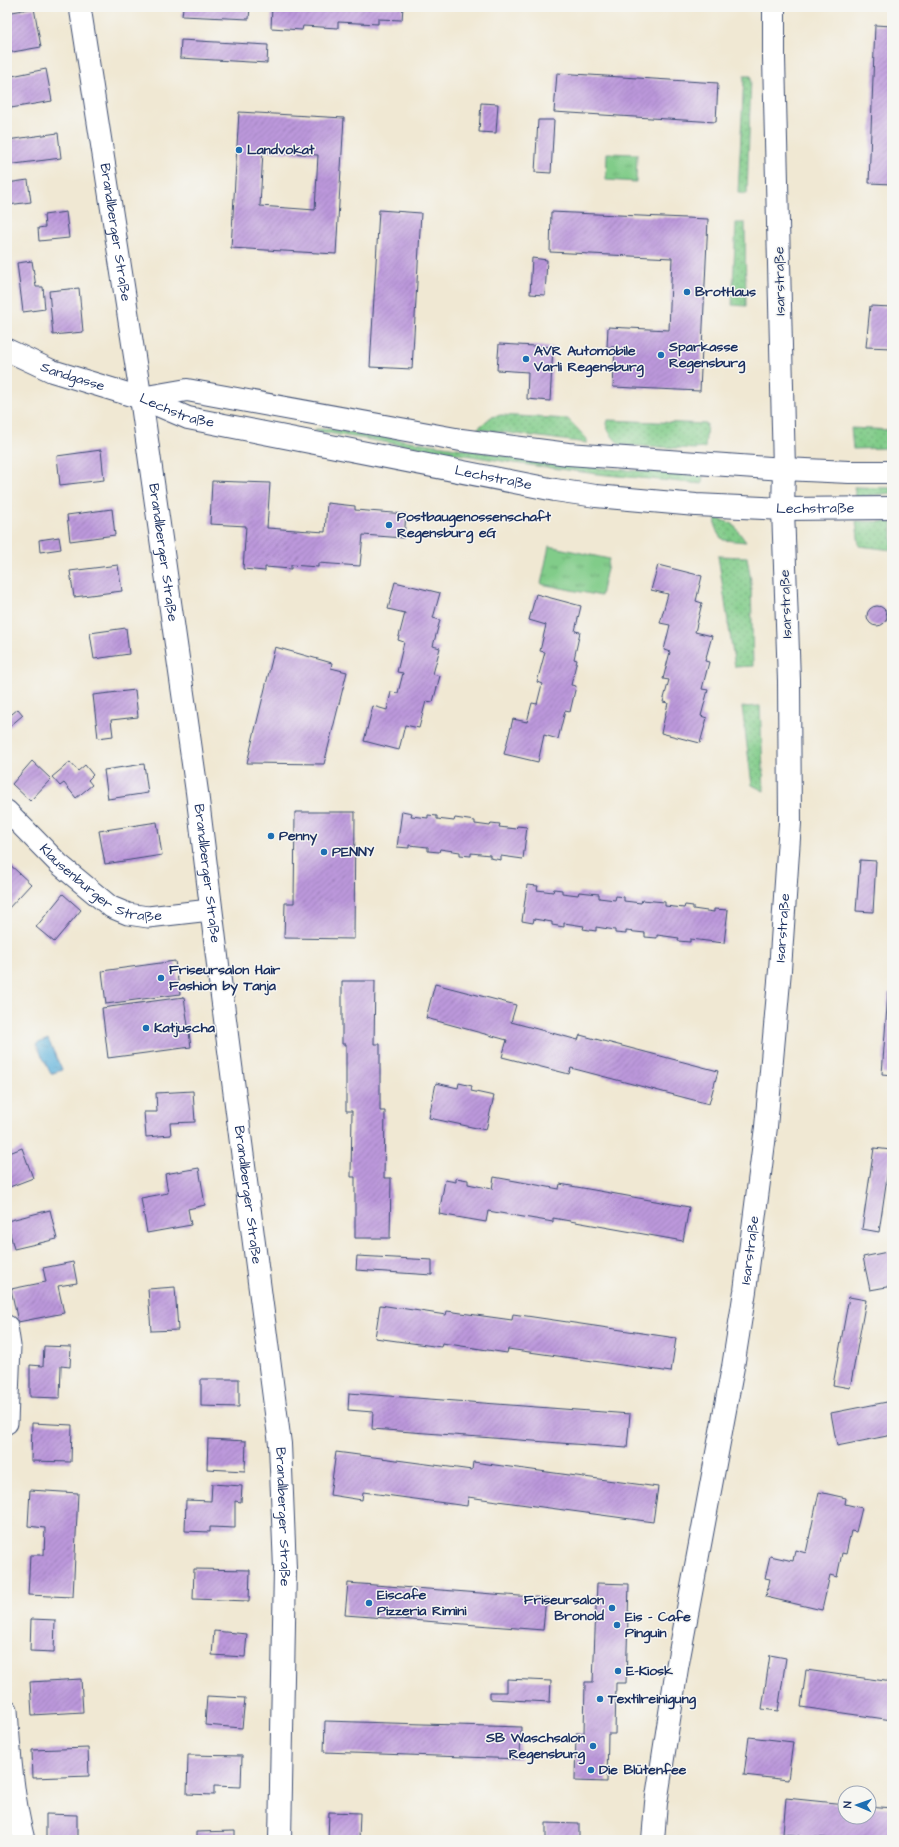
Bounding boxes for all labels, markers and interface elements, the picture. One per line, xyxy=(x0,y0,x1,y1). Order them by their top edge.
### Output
place label: Landvokat xyxy=(247,140,315,160)
marker: Landvokat xyxy=(234,145,244,155)
street label: Brandlberger Straße xyxy=(95,162,136,303)
street label: Isarstraße xyxy=(769,246,791,316)
place label: BrotHaus xyxy=(695,282,756,302)
marker: BrotHaus xyxy=(682,287,692,297)
place label: Sparkasse Regensburg xyxy=(668,337,746,374)
place label: AVR Automobile Varli Regensburg xyxy=(533,341,645,378)
marker: Sparkasse Regensburg xyxy=(656,350,666,360)
marker: AVR Automobile Varli Regensburg xyxy=(521,354,531,364)
street label: Sandgasse xyxy=(37,357,107,397)
street label: Lechstraße xyxy=(136,389,216,433)
street label: Lechstraße xyxy=(453,461,534,495)
street label: Brandlberger Straße xyxy=(143,482,183,623)
street label: Lechstraße xyxy=(776,498,855,519)
place label: Postbaugenossenschaft Regensburg eG xyxy=(397,507,551,544)
marker: Postbaugenossenschaft Regensburg eG xyxy=(384,520,394,530)
street label: Isarstraße xyxy=(775,569,797,639)
street label: Brandlberger Straße xyxy=(189,803,225,944)
place label: Penny xyxy=(279,826,318,846)
marker: Penny xyxy=(266,831,276,841)
street label: Klausenburger Straße xyxy=(35,840,163,927)
place label: PENNY xyxy=(332,842,375,862)
marker: PENNY xyxy=(319,847,329,857)
street label: Isarstraße xyxy=(771,892,795,963)
place label: Friseursalon Hair Fashion by Tanja xyxy=(169,960,281,996)
marker: Friseursalon Hair Fashion by Tanja xyxy=(156,973,166,983)
place label: Katjuscha xyxy=(154,1018,216,1038)
marker: Katjuscha xyxy=(141,1023,151,1033)
street label: Brandlberger Straße xyxy=(229,1124,267,1266)
street label: Isarstraße xyxy=(736,1214,765,1286)
street label: Brandlberger Straße xyxy=(270,1447,295,1587)
place label: Eiscafe Pizzeria Rimini xyxy=(377,1585,467,1621)
place label: Friseursalon Bronold xyxy=(524,1590,605,1626)
marker: Eiscafe Pizzeria Rimini xyxy=(364,1598,374,1608)
marker: Friseursalon Bronold xyxy=(607,1603,617,1613)
place label: Eis - Cafe Pinguin xyxy=(625,1607,691,1644)
marker: Eis - Cafe Pinguin xyxy=(612,1620,622,1630)
place label: E-Kiosk xyxy=(626,1661,673,1681)
marker: E-Kiosk xyxy=(613,1666,623,1676)
place label: Textilreinigung xyxy=(607,1689,697,1710)
marker: Textilreinigung xyxy=(595,1694,605,1704)
place label: SB Waschsalon Regensburg xyxy=(485,1728,586,1765)
marker: SB Waschsalon Regensburg xyxy=(588,1741,598,1751)
place label: Die Blütenfee xyxy=(599,1760,687,1780)
marker: Die Blütenfee xyxy=(586,1765,596,1775)
north arrow xyxy=(837,1785,877,1825)
text: N xyxy=(840,1801,855,1808)

